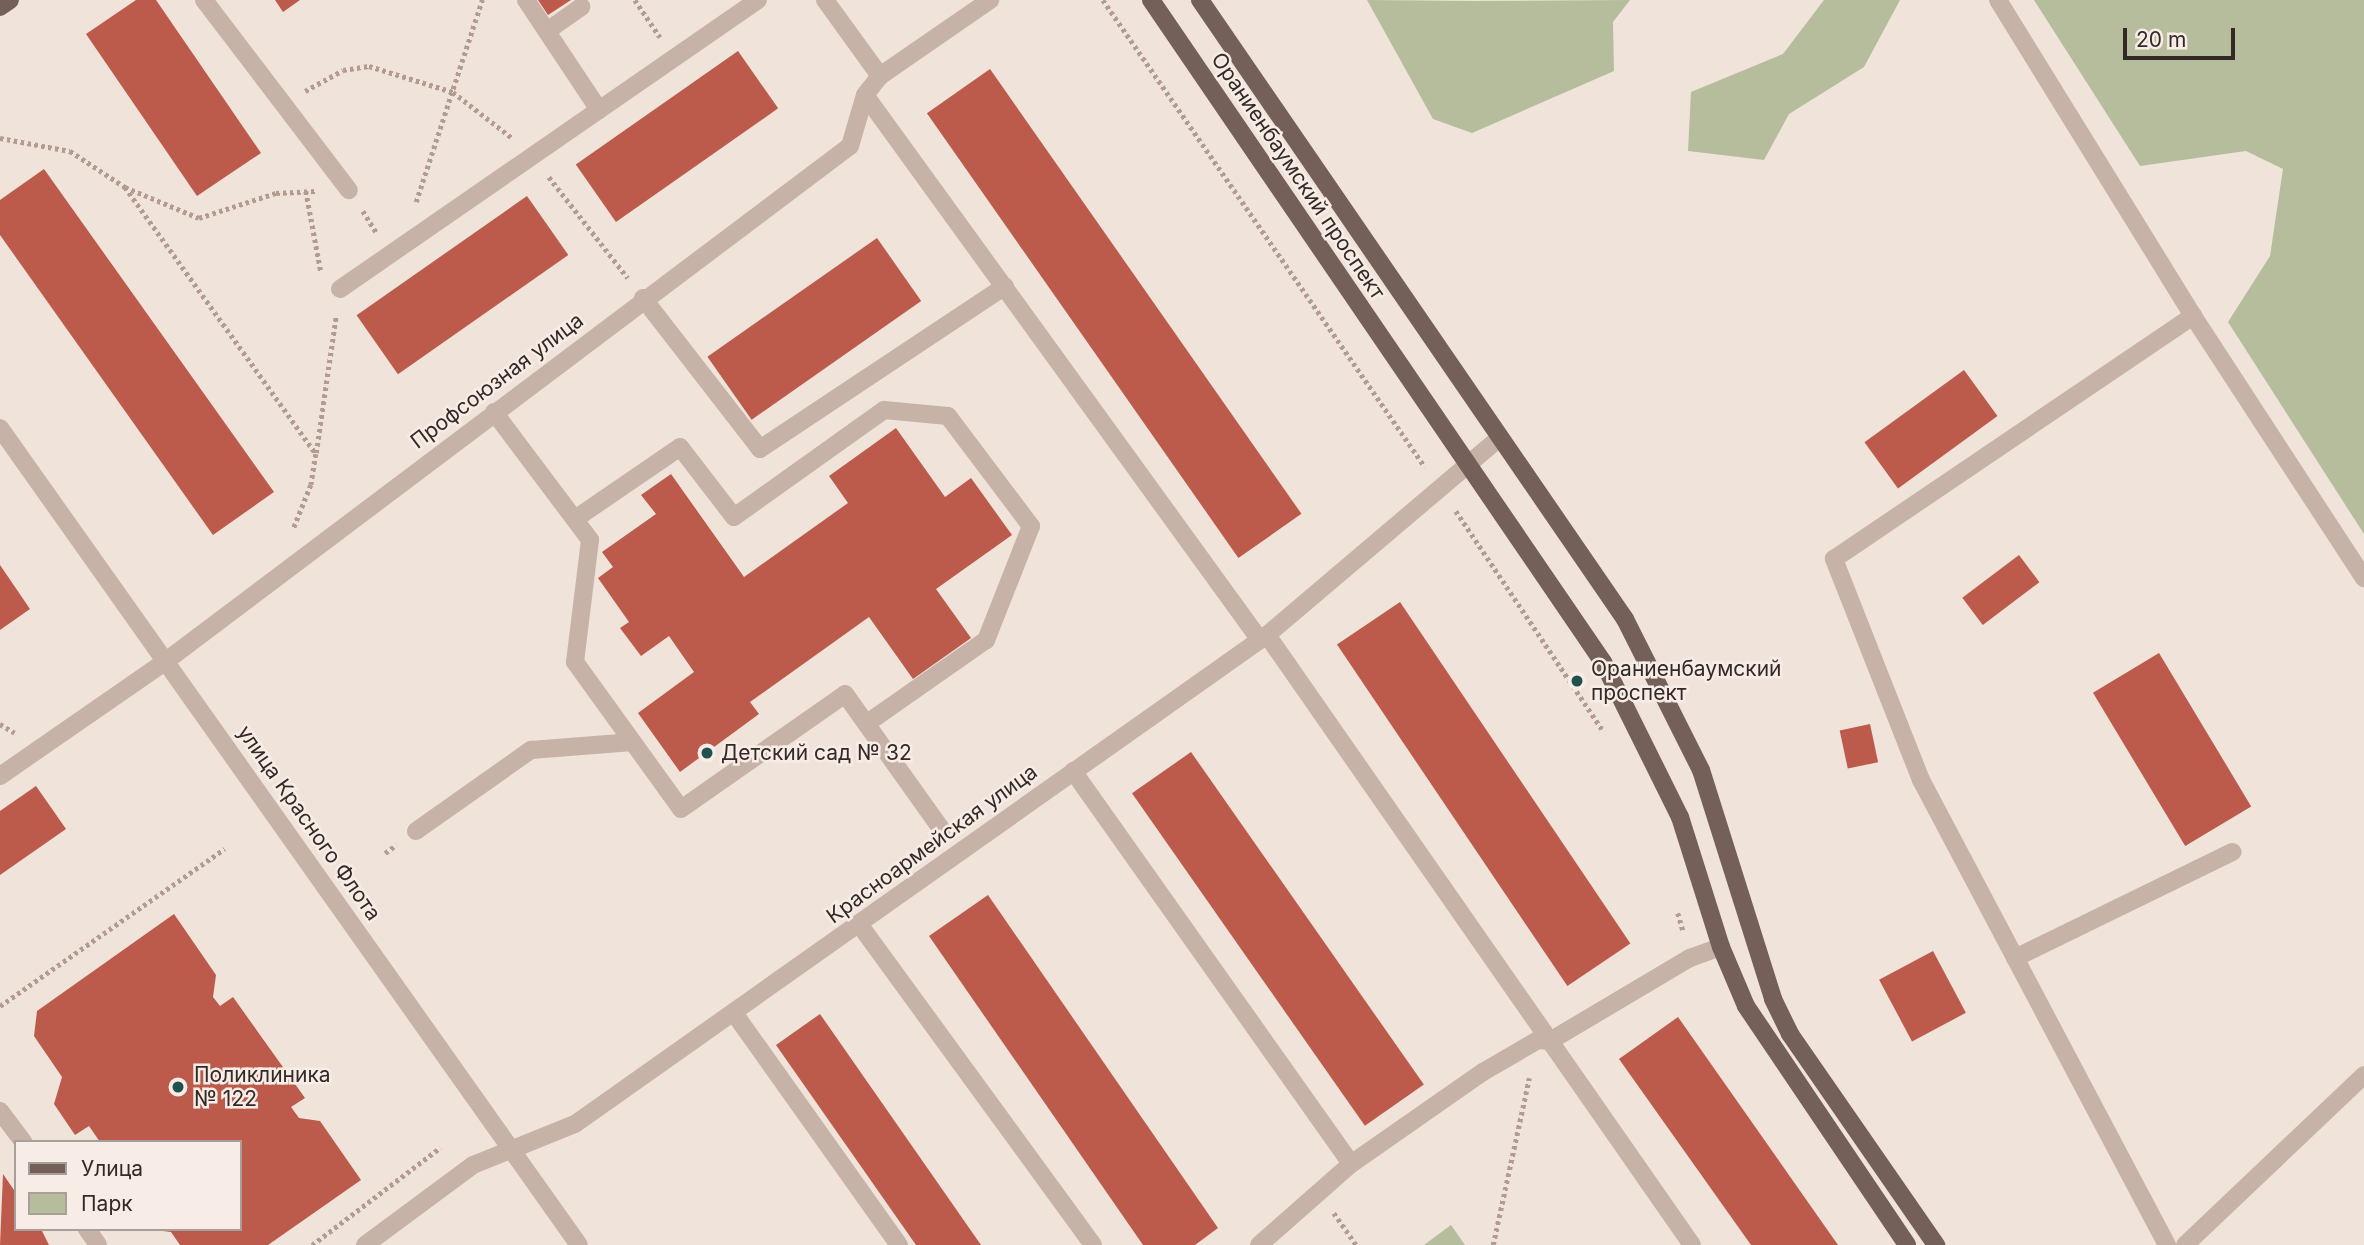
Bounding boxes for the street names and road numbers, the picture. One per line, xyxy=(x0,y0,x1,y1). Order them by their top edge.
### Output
street label: Ораниенбаумский проспект xyxy=(1206,48,1390,304)
street label: Профсоюзная улица xyxy=(406,308,588,454)
street label: улица Красного Флота xyxy=(232,721,386,925)
street label: Красноармейская улица xyxy=(822,759,1042,929)

